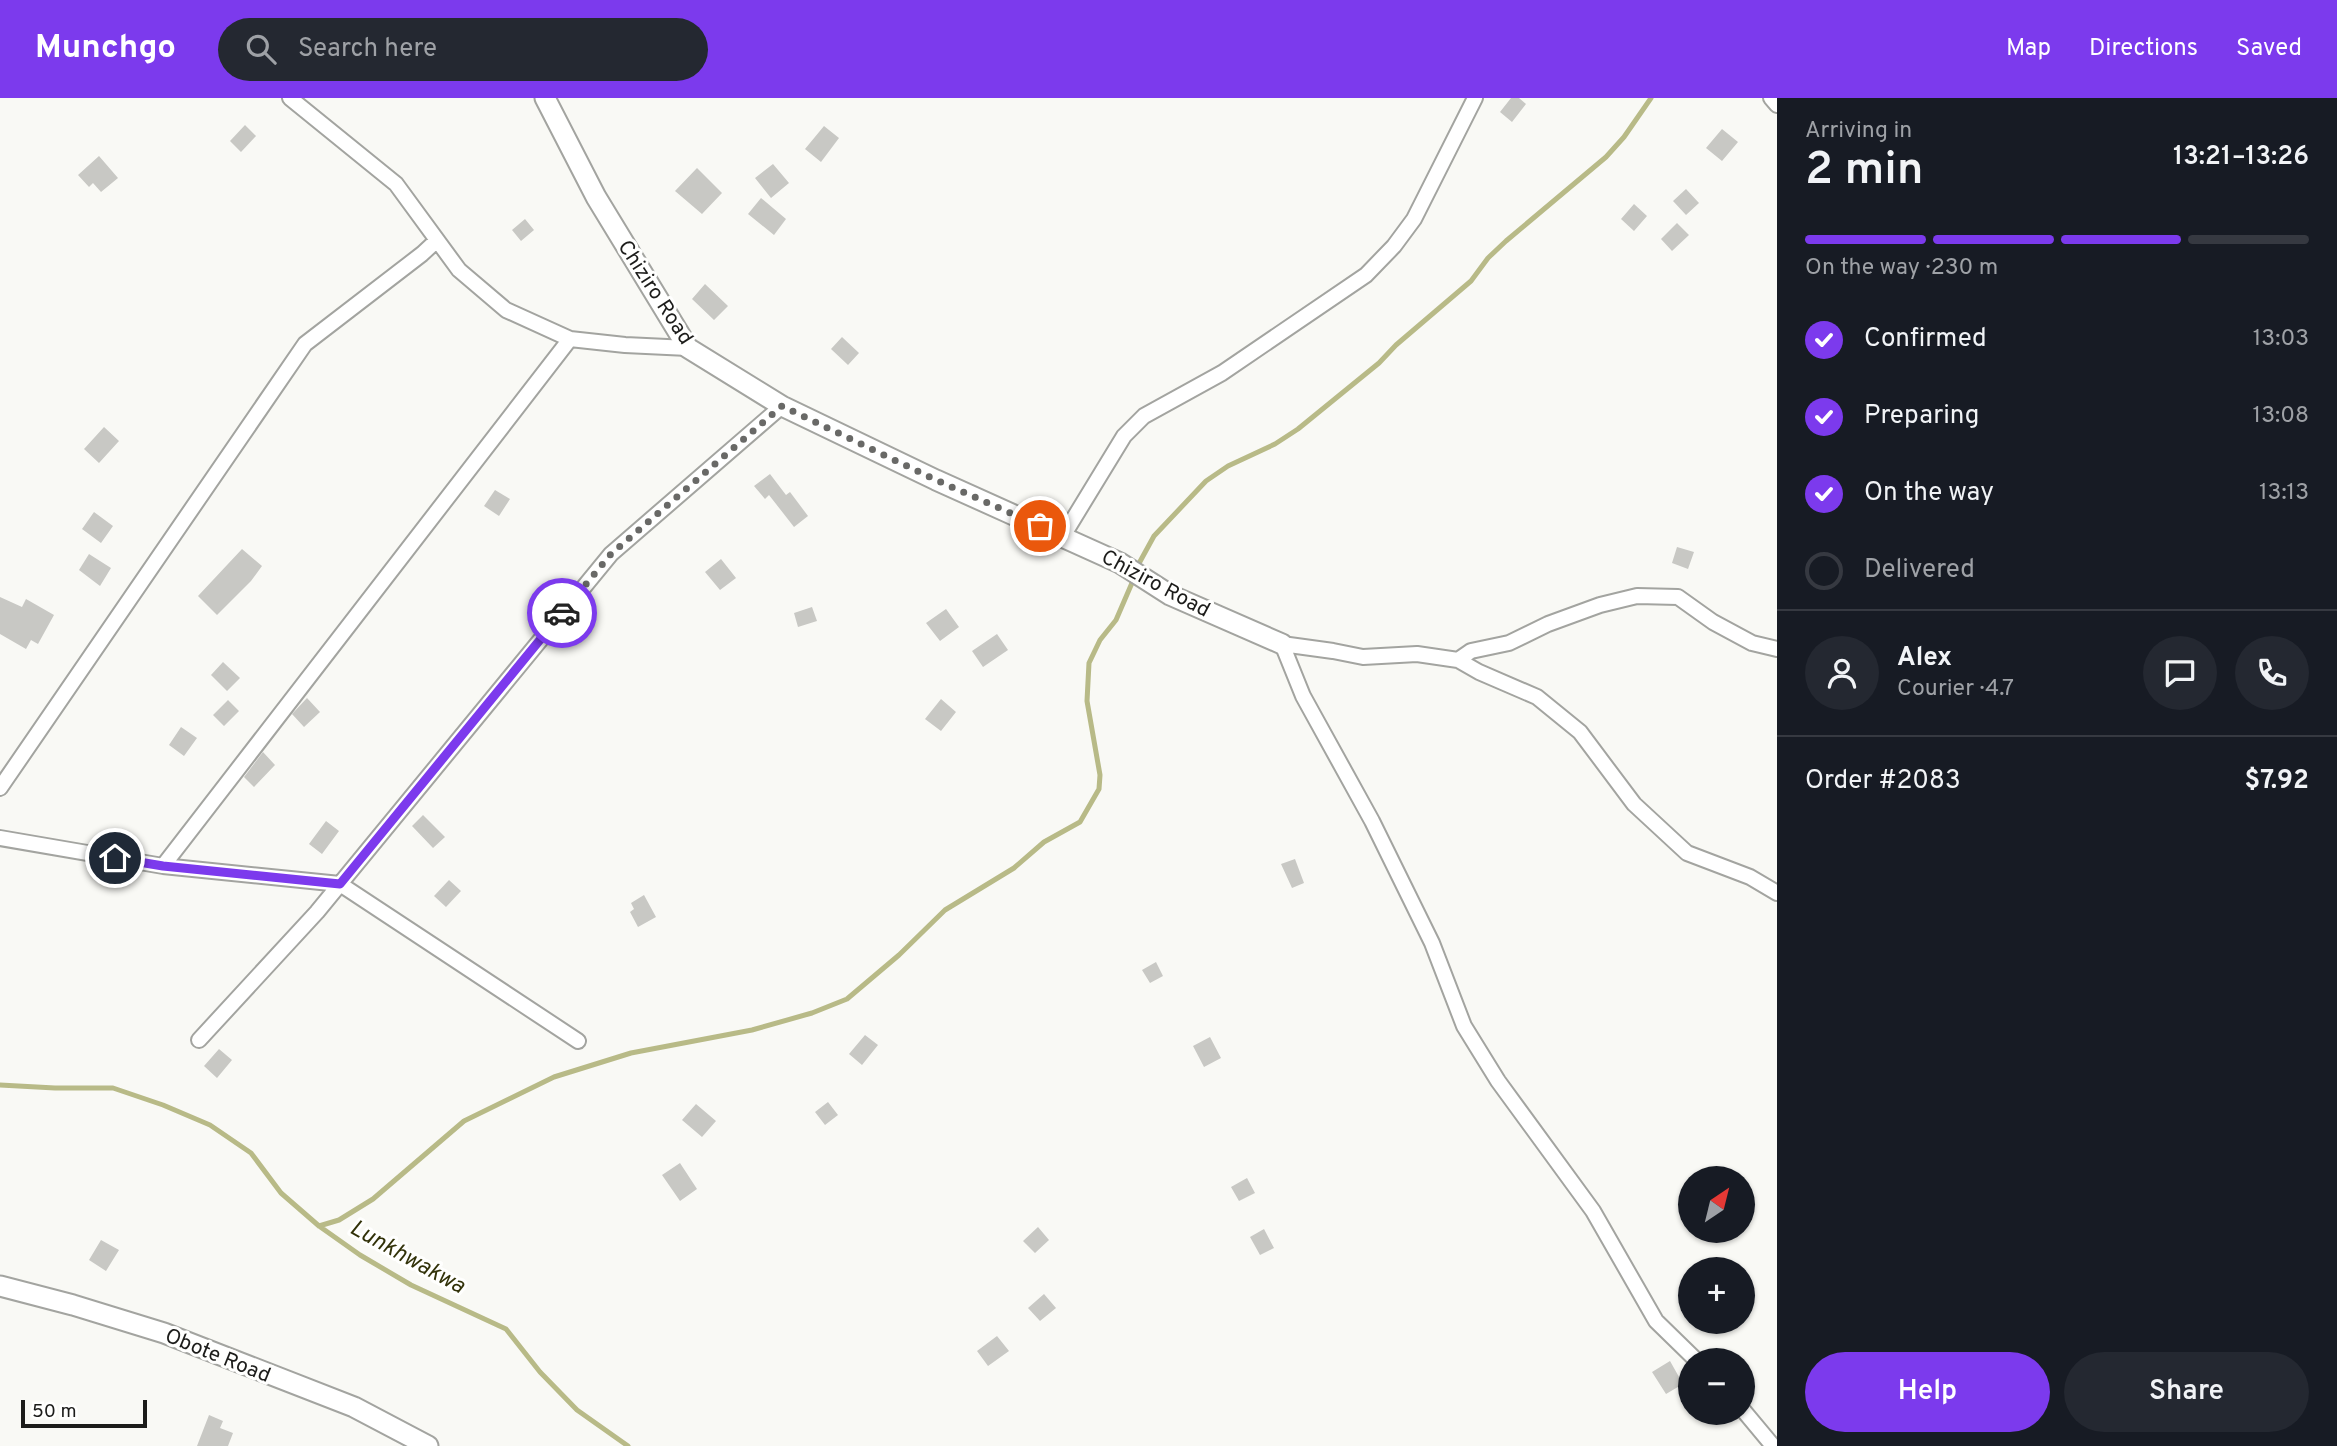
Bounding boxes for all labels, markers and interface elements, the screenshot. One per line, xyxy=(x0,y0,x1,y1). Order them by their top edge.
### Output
search box xyxy=(218,18,708,81)
text: Munchgo xyxy=(35,28,176,70)
icon: search xyxy=(242,30,280,68)
text: Search here xyxy=(298,33,437,66)
text: Map xyxy=(2006,34,2051,64)
text: Directions xyxy=(2089,34,2198,64)
text: Saved xyxy=(2236,34,2302,64)
text: Arriving in xyxy=(1805,117,1912,146)
text: 13:21–13:26 xyxy=(2173,141,2309,174)
text: 2 min xyxy=(1805,142,1924,201)
street label: Chiziro Road xyxy=(611,235,699,350)
text: On the way · 230 m xyxy=(1805,254,1998,283)
icon: check xyxy=(1805,321,1843,359)
text: Confirmed xyxy=(1864,323,1987,356)
text: 13:03 xyxy=(2253,325,2309,354)
icon: check xyxy=(1805,398,1843,436)
text: Preparing xyxy=(1864,400,1979,433)
text: 13:08 xyxy=(2253,402,2309,431)
icon: check xyxy=(1805,475,1843,513)
text: On the way xyxy=(1864,477,1994,510)
text: 13:13 xyxy=(2259,479,2309,508)
pin xyxy=(1010,496,1070,556)
icon: bag xyxy=(1021,507,1059,545)
street label: Chiziro Road xyxy=(1096,544,1214,624)
text: Delivered xyxy=(1864,554,1975,587)
courier xyxy=(527,578,597,648)
icon: car xyxy=(543,594,581,632)
button: person xyxy=(1805,636,1879,710)
button: chat xyxy=(2143,636,2217,710)
button: phone xyxy=(2235,636,2309,710)
text: Alex xyxy=(1897,642,1952,675)
text: Courier · 4.7 xyxy=(1897,675,2014,704)
text: Order #2083 xyxy=(1805,765,1961,798)
text: $7.92 xyxy=(2244,765,2309,798)
pin xyxy=(85,828,145,888)
icon: home xyxy=(96,839,134,877)
north arrow xyxy=(1678,1166,1755,1242)
map controls xyxy=(1678,1166,1755,1425)
water label: Lunkhwakwa xyxy=(344,1215,470,1302)
button: + xyxy=(1678,1257,1755,1334)
street label: Obote Road xyxy=(161,1323,274,1390)
button: − xyxy=(1678,1348,1755,1425)
button: Help xyxy=(1805,1352,2050,1432)
button: Share xyxy=(2064,1352,2309,1432)
scale bar xyxy=(21,1397,147,1429)
text: 50 m xyxy=(32,1400,77,1424)

